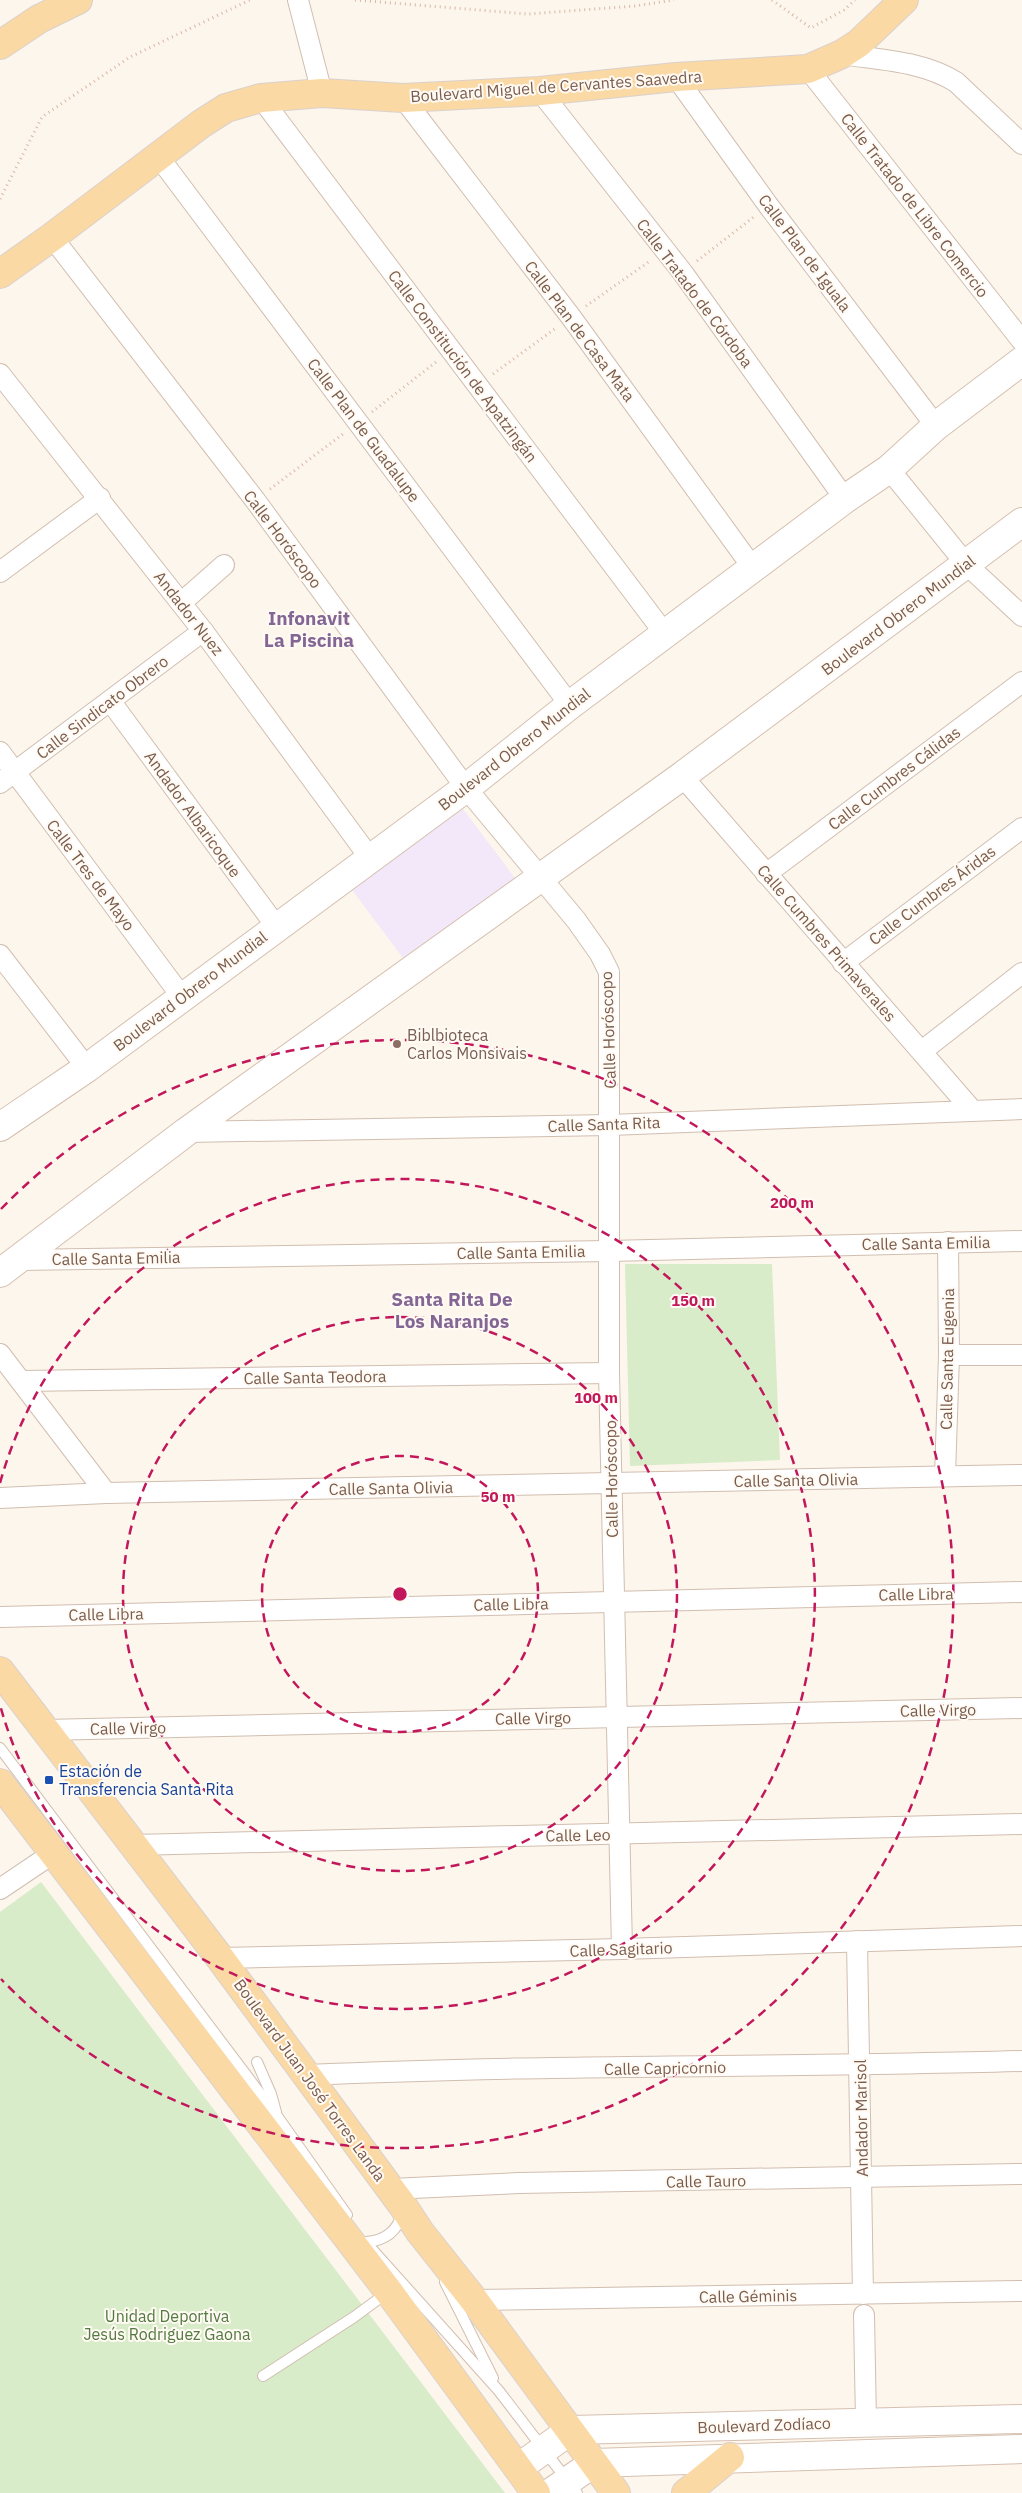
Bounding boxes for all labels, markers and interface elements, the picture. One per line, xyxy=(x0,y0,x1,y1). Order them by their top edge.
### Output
street label: Boulevard Miguel de Cervantes Saavedra xyxy=(410,66,703,106)
street label: Calle Tratado de Libre Comercio xyxy=(837,109,993,301)
street label: Calle Plan de Iguala xyxy=(754,190,856,316)
street label: Calle Tratado de Córdoba xyxy=(632,215,758,372)
street label: Calle Plan de Casa Mata xyxy=(520,257,640,406)
street label: Calle Constitución de Apatzingán xyxy=(384,266,542,466)
street label: Calle Plan de Guadalupe xyxy=(303,354,425,506)
street label: Calle Horóscopo xyxy=(240,486,326,592)
street label: Boulevard Obrero Mundial xyxy=(817,551,979,679)
street label: Andador Nuez xyxy=(150,567,228,659)
district label: Infonavit La Piscina xyxy=(264,606,354,652)
street label: Calle Sindicato Obrero xyxy=(32,651,172,763)
street label: Boulevard Obrero Mundial xyxy=(434,683,594,815)
street label: Calle Cumbres Cálidas xyxy=(824,722,964,834)
street label: Andador Albaricoque xyxy=(140,747,246,881)
street label: Calle Tres de Mayo xyxy=(43,815,139,935)
street label: Calle Cumbres Áridas xyxy=(864,840,999,949)
street label: Calle Cumbres Primaverales xyxy=(753,860,901,1026)
street label: Boulevard Obrero Mundial xyxy=(109,927,271,1055)
street label: Calle Horóscopo xyxy=(596,971,620,1089)
place label: Biblbioteca Carlos Monsivais xyxy=(407,1025,527,1063)
marker: Biblbioteca Carlos Monsivais xyxy=(391,1038,403,1050)
street label: Calle Santa Rita xyxy=(547,1112,661,1136)
text: 200 m xyxy=(770,1193,814,1212)
street label: Calle Santa Emilia xyxy=(861,1232,991,1254)
street label: Calle Santa Emilia xyxy=(456,1241,586,1263)
street label: Calle Santa Emilia xyxy=(51,1247,181,1269)
district label: Santa Rita De Los Naranjos xyxy=(391,1287,513,1333)
street label: Calle Santa Eugenia xyxy=(936,1288,958,1430)
text: 150 m xyxy=(671,1291,715,1310)
street label: Calle Santa Teodora xyxy=(243,1366,387,1388)
text: 100 m xyxy=(574,1388,618,1407)
street label: Calle Horóscopo xyxy=(600,1420,622,1538)
street label: Calle Santa Olivia xyxy=(734,1469,859,1491)
street label: Calle Santa Olivia xyxy=(329,1477,454,1499)
text: 50 m xyxy=(481,1487,515,1506)
street label: Calle Libra xyxy=(878,1583,954,1605)
centre of rings xyxy=(391,1585,409,1603)
street label: Calle Libra xyxy=(473,1593,549,1615)
street label: Calle Libra xyxy=(68,1603,144,1625)
street label: Calle Virgo xyxy=(900,1699,976,1721)
street label: Calle Virgo xyxy=(495,1707,571,1729)
street label: Calle Virgo xyxy=(90,1717,166,1739)
place label: Estación de Transferencia Santa Rita xyxy=(59,1761,234,1799)
marker: Estación de Transferencia Santa Rita xyxy=(43,1774,55,1786)
street label: Calle Leo xyxy=(545,1824,611,1846)
street label: Calle Sagitario xyxy=(569,1937,673,1961)
street label: Boulevard Juan José Torres Landa xyxy=(230,1975,390,2185)
street label: Calle Capricornio xyxy=(604,2057,726,2079)
street label: Andador Marisol xyxy=(850,2059,872,2177)
street label: Calle Tauro xyxy=(666,2170,746,2192)
street label: Calle Géminis xyxy=(699,2285,797,2307)
park label: Unidad Deportiva Jesús Rodriguez Gaona xyxy=(83,2306,251,2344)
street label: Boulevard Zodíaco xyxy=(697,2413,831,2437)

